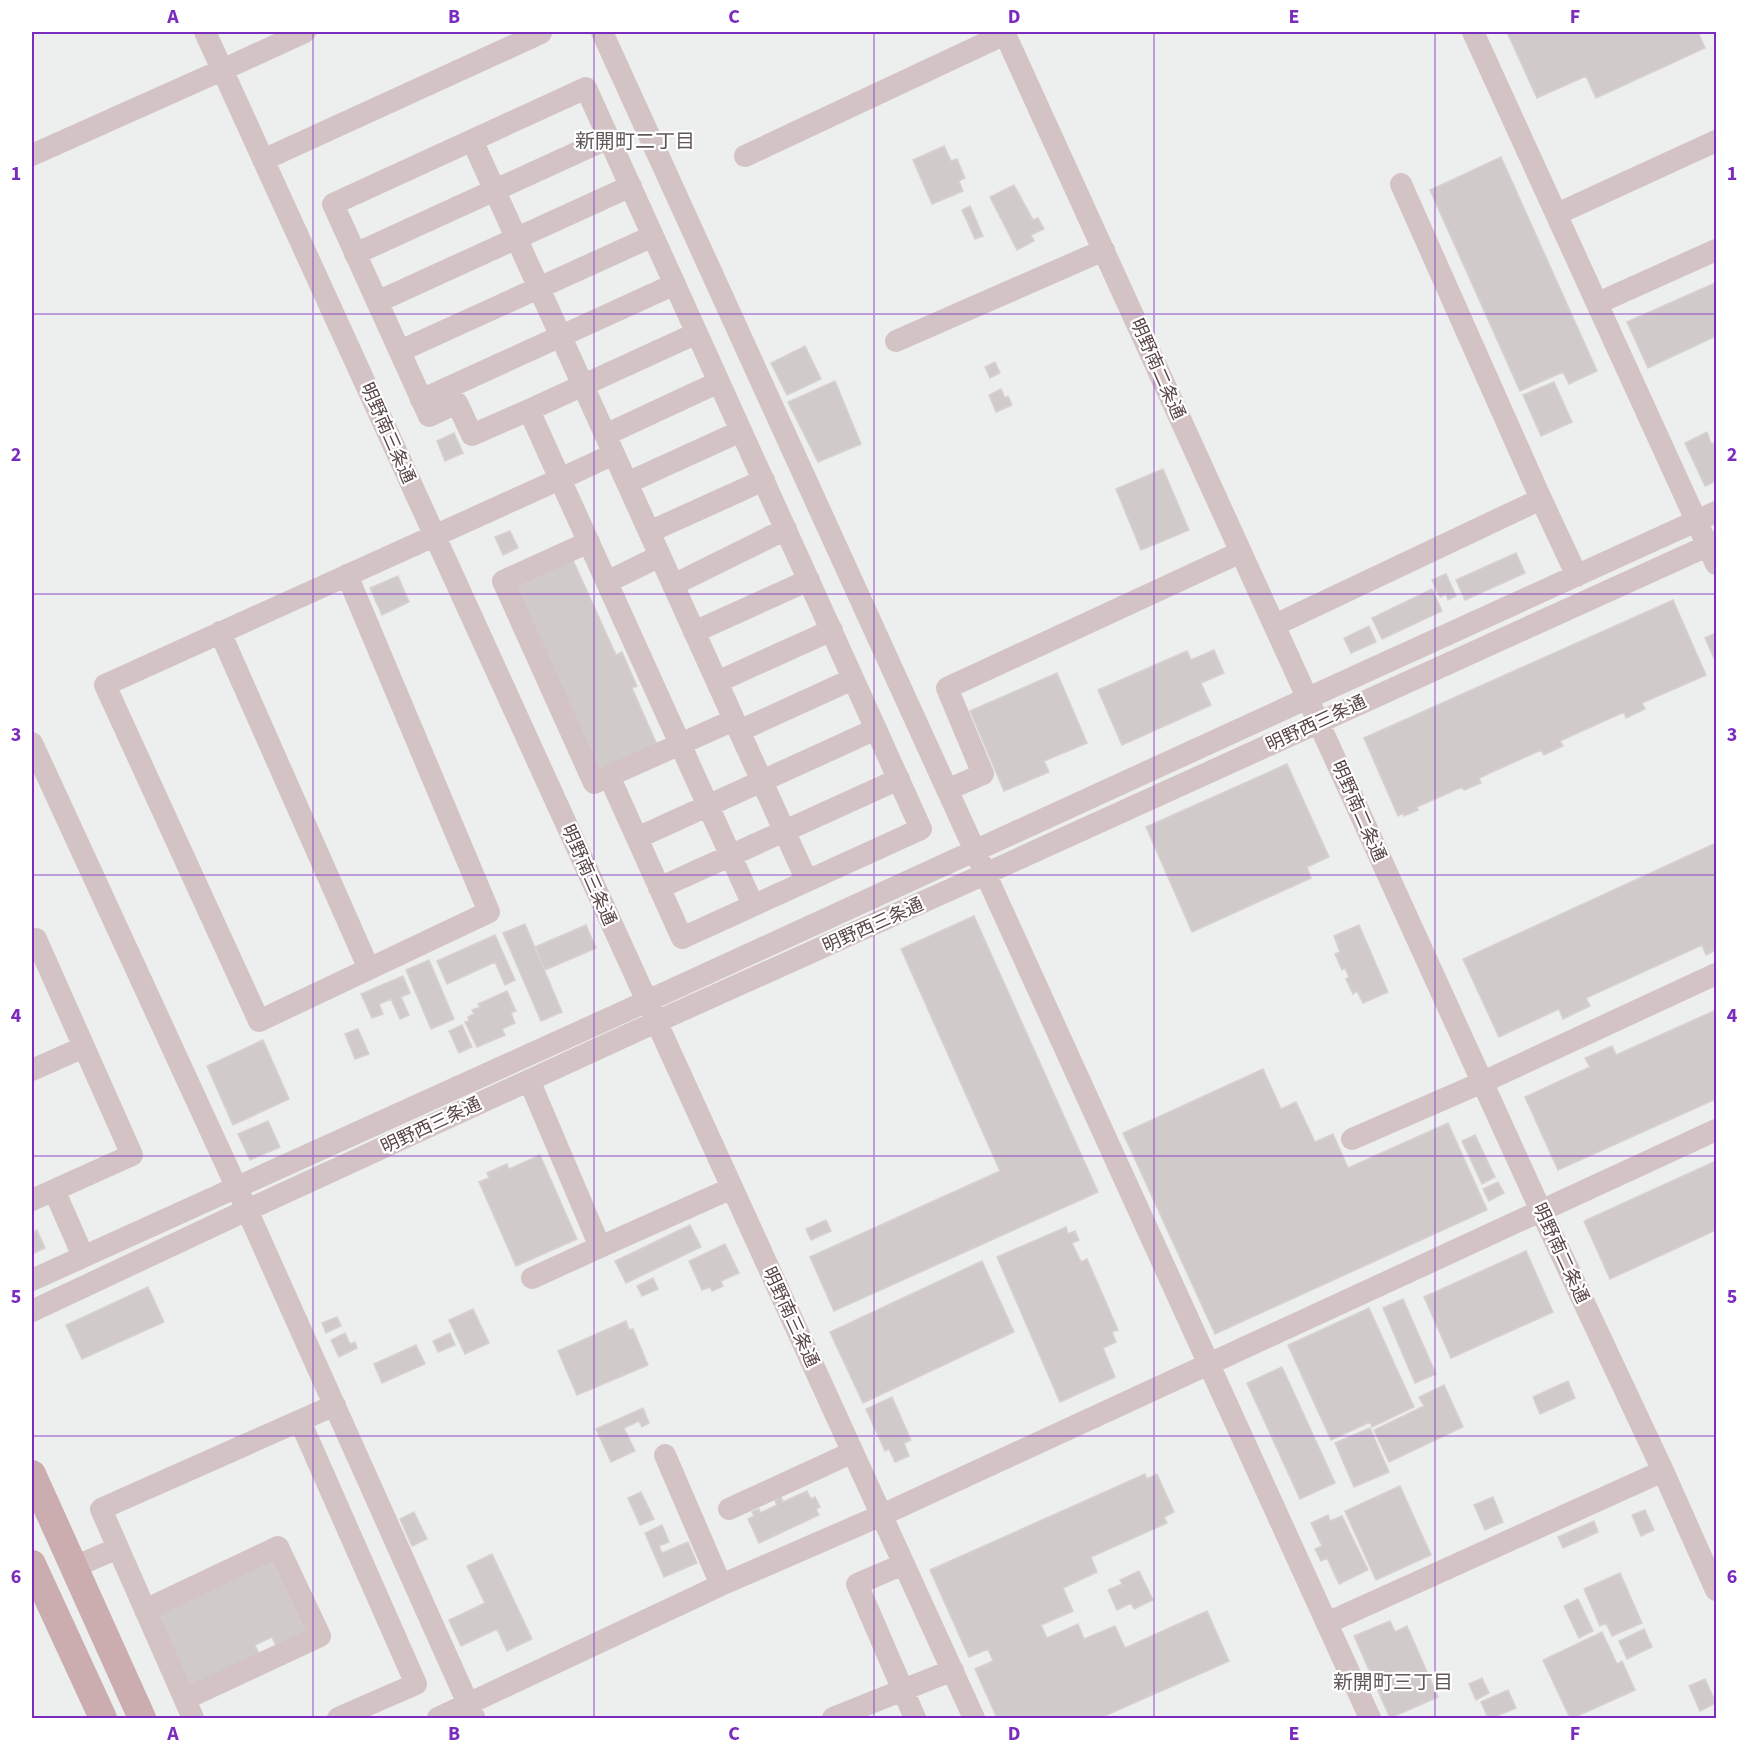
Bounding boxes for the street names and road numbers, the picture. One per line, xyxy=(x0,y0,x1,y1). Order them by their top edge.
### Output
street label: 明野南二条通 xyxy=(1124,315,1191,424)
street label: 明野南三条通 xyxy=(354,379,421,488)
street label: 明野西三条通 xyxy=(1262,689,1370,758)
street label: 明野南二条通 xyxy=(1325,757,1392,866)
street label: 明野南三条通 xyxy=(555,821,622,930)
street label: 明野西三条通 xyxy=(819,892,928,959)
street label: 明野西三条通 xyxy=(377,1091,485,1160)
street label: 明野南二条通 xyxy=(1526,1199,1595,1307)
street label: 明野南三条通 xyxy=(756,1263,825,1371)

